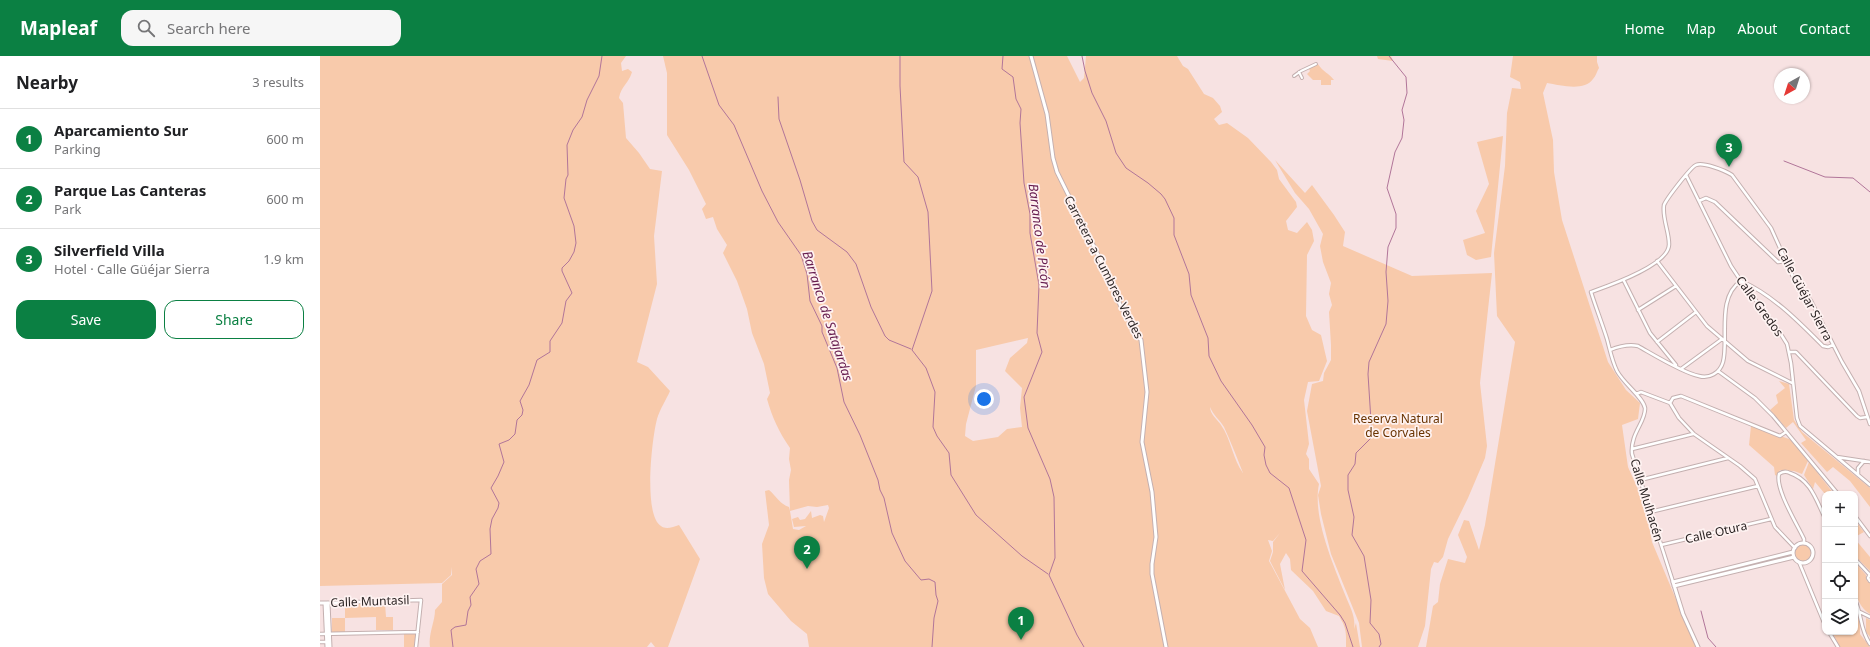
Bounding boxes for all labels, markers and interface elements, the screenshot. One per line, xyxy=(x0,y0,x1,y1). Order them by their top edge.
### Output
search box xyxy=(121,10,401,46)
text: Mapleaf xyxy=(20,15,97,41)
icon: search xyxy=(135,17,157,39)
text: Search here xyxy=(167,18,251,38)
text: Home xyxy=(1625,19,1664,38)
text: Map xyxy=(1686,19,1716,38)
text: About xyxy=(1738,19,1777,38)
text: Contact xyxy=(1799,19,1850,38)
north arrow xyxy=(1774,68,1810,104)
text: Nearby xyxy=(16,71,78,94)
text: 3 results xyxy=(252,73,304,91)
text: Aparcamiento Sur xyxy=(54,120,188,140)
text: 1 xyxy=(25,130,33,148)
text: 600 m xyxy=(266,130,304,148)
pin: 3 xyxy=(1716,134,1742,167)
text: Parking xyxy=(54,140,101,158)
text: Parque Las Canteras xyxy=(54,180,206,200)
water label: Barranco de Picón xyxy=(1025,182,1055,290)
text: 2 xyxy=(25,190,33,208)
text: 600 m xyxy=(266,190,304,208)
street label: Carretera a Cumbres Verdes xyxy=(1060,192,1148,342)
text: Park xyxy=(54,200,81,218)
text: Silverfield Villa xyxy=(54,240,165,260)
street label: Calle Güéjar Sierra xyxy=(1773,244,1837,344)
water label: Barranco de Satajardas xyxy=(798,249,858,384)
text: 3 xyxy=(25,250,33,268)
text: 1.9 km xyxy=(263,250,304,268)
text: Hotel · Calle Güéjar Sierra xyxy=(54,260,210,278)
street label: Calle Gredos xyxy=(1732,272,1788,340)
button: Save xyxy=(16,300,156,339)
button: Share xyxy=(164,300,304,339)
your location xyxy=(974,389,994,409)
park label: Reserva Natural de Corvales xyxy=(1353,410,1443,441)
street label: Calle Mulhacén xyxy=(1626,456,1668,544)
map controls xyxy=(1822,491,1858,635)
button: + xyxy=(1822,491,1858,527)
street label: Calle Otura xyxy=(1683,517,1749,547)
button: − xyxy=(1822,527,1858,563)
pin: 2 xyxy=(794,536,820,569)
button: locate xyxy=(1822,563,1858,599)
street label: Calle Muntasil xyxy=(330,591,410,611)
button: layers xyxy=(1822,599,1858,635)
pin: 1 xyxy=(1008,607,1034,640)

